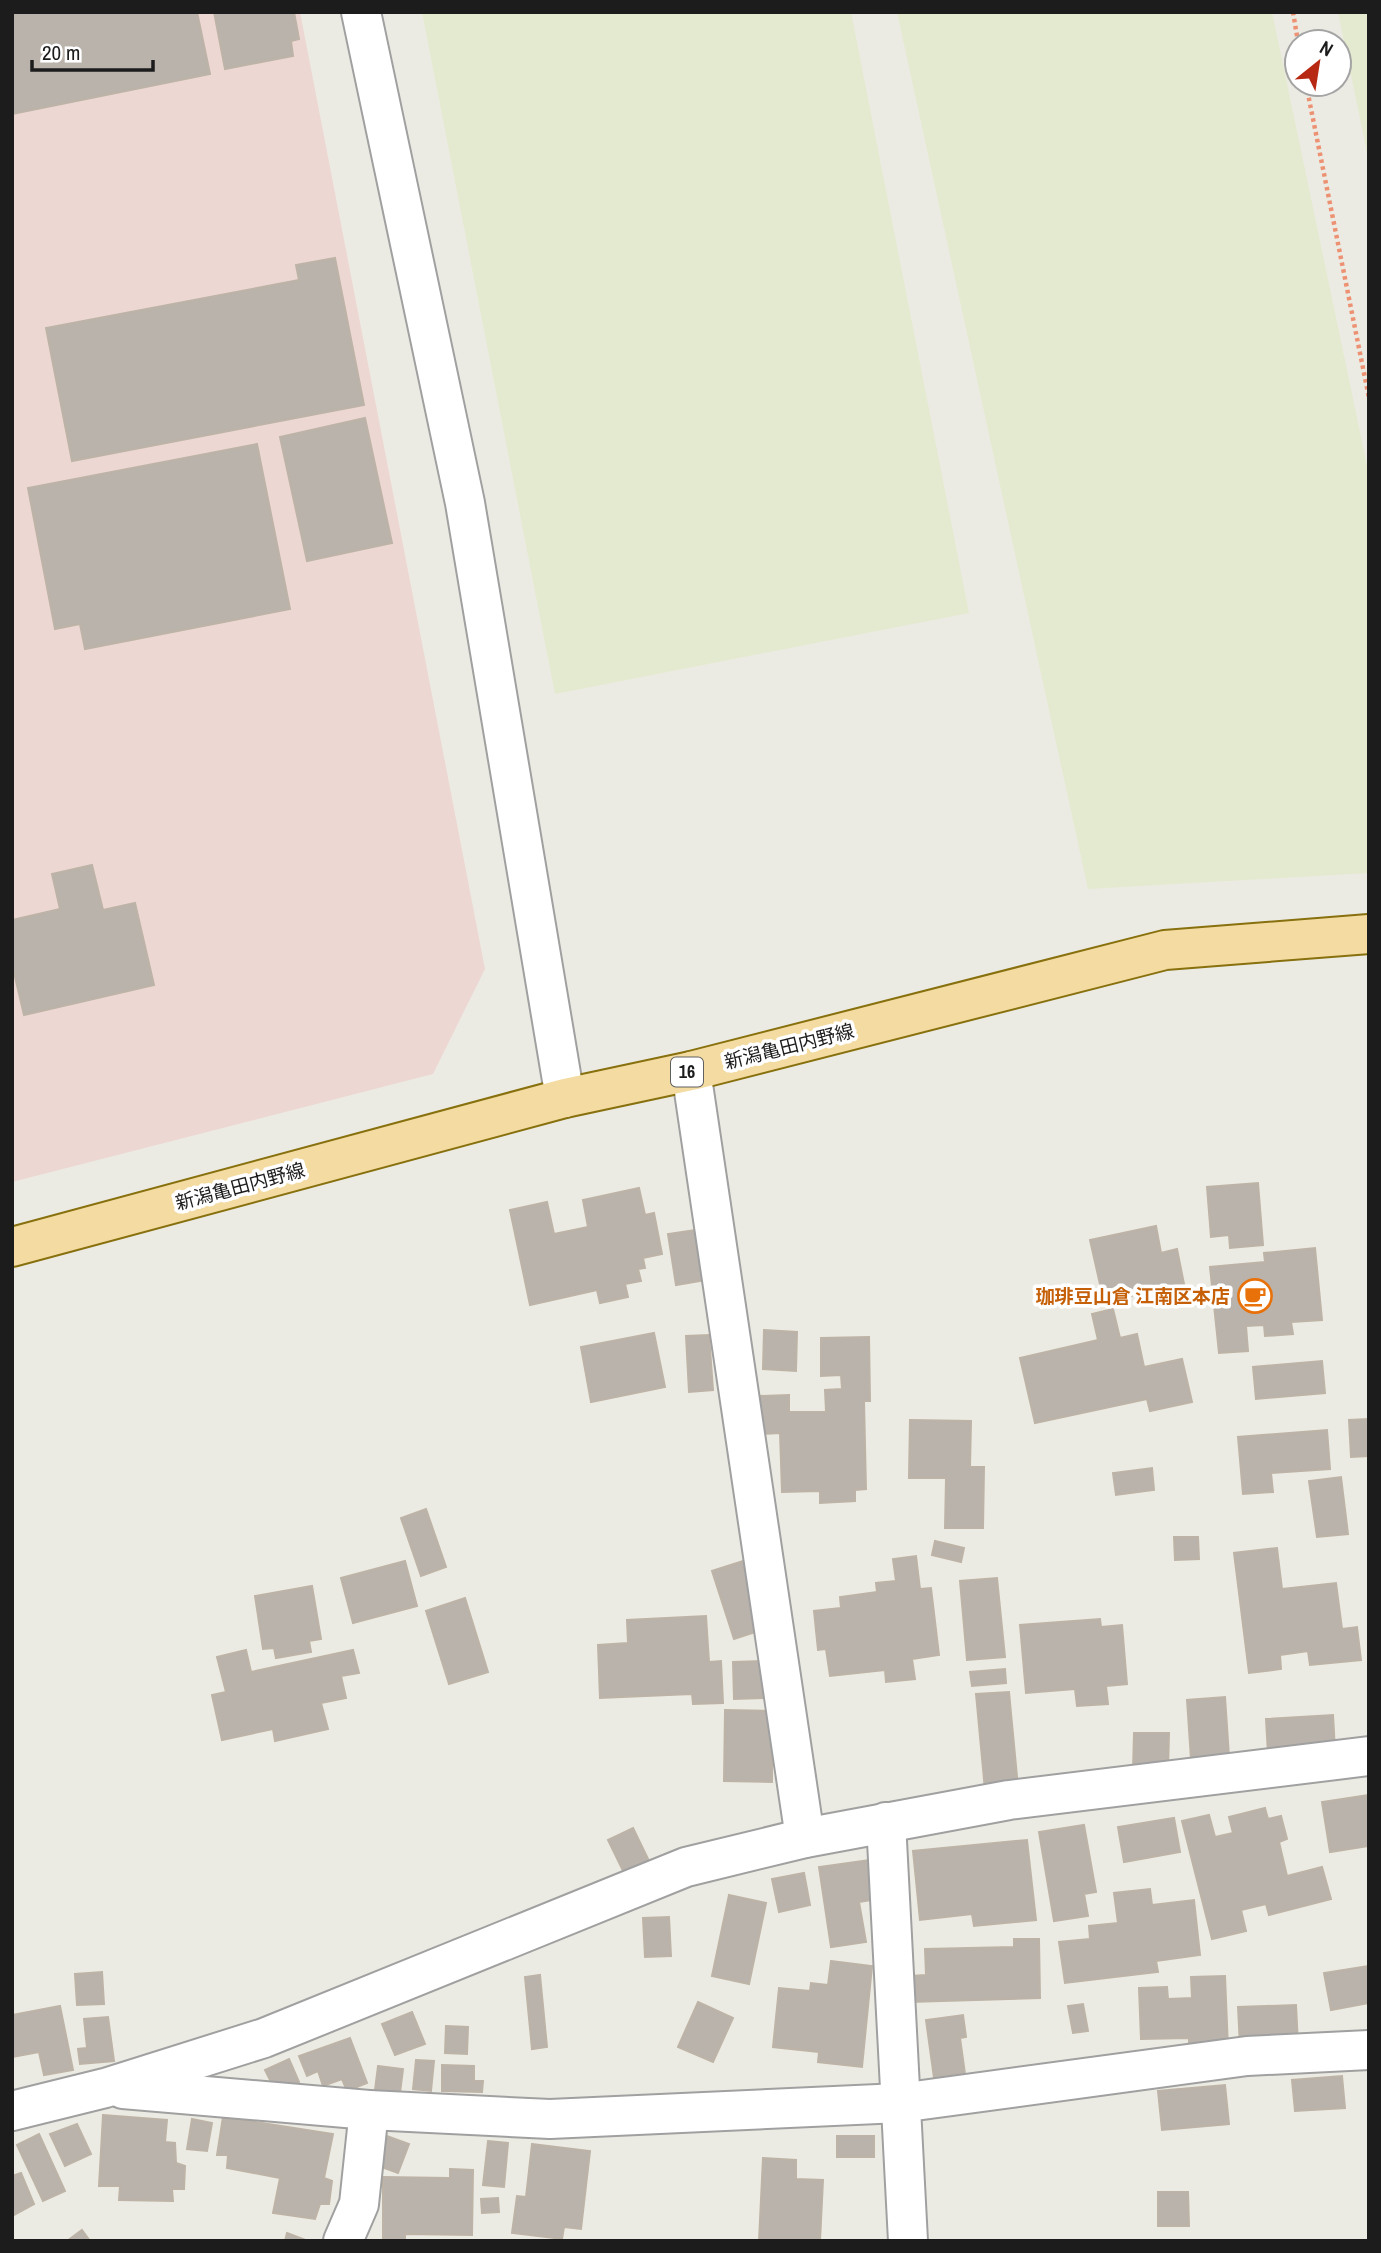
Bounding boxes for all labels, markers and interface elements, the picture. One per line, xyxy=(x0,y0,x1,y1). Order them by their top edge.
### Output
scale bar xyxy=(32,28,152,72)
north arrow xyxy=(1283,28,1353,98)
text: N xyxy=(1315,34,1338,62)
text: 20 m xyxy=(42,38,80,67)
street label: 新潟亀田内野線 xyxy=(721,1017,857,1075)
road number: 16 xyxy=(671,1058,703,1086)
street label: 新潟亀田内野線 xyxy=(172,1156,308,1216)
cafe icon: 珈琲豆山倉 江南区本店 xyxy=(1236,1277,1274,1315)
place label: 珈琲豆山倉 江南区本店 xyxy=(1036,1283,1230,1309)

